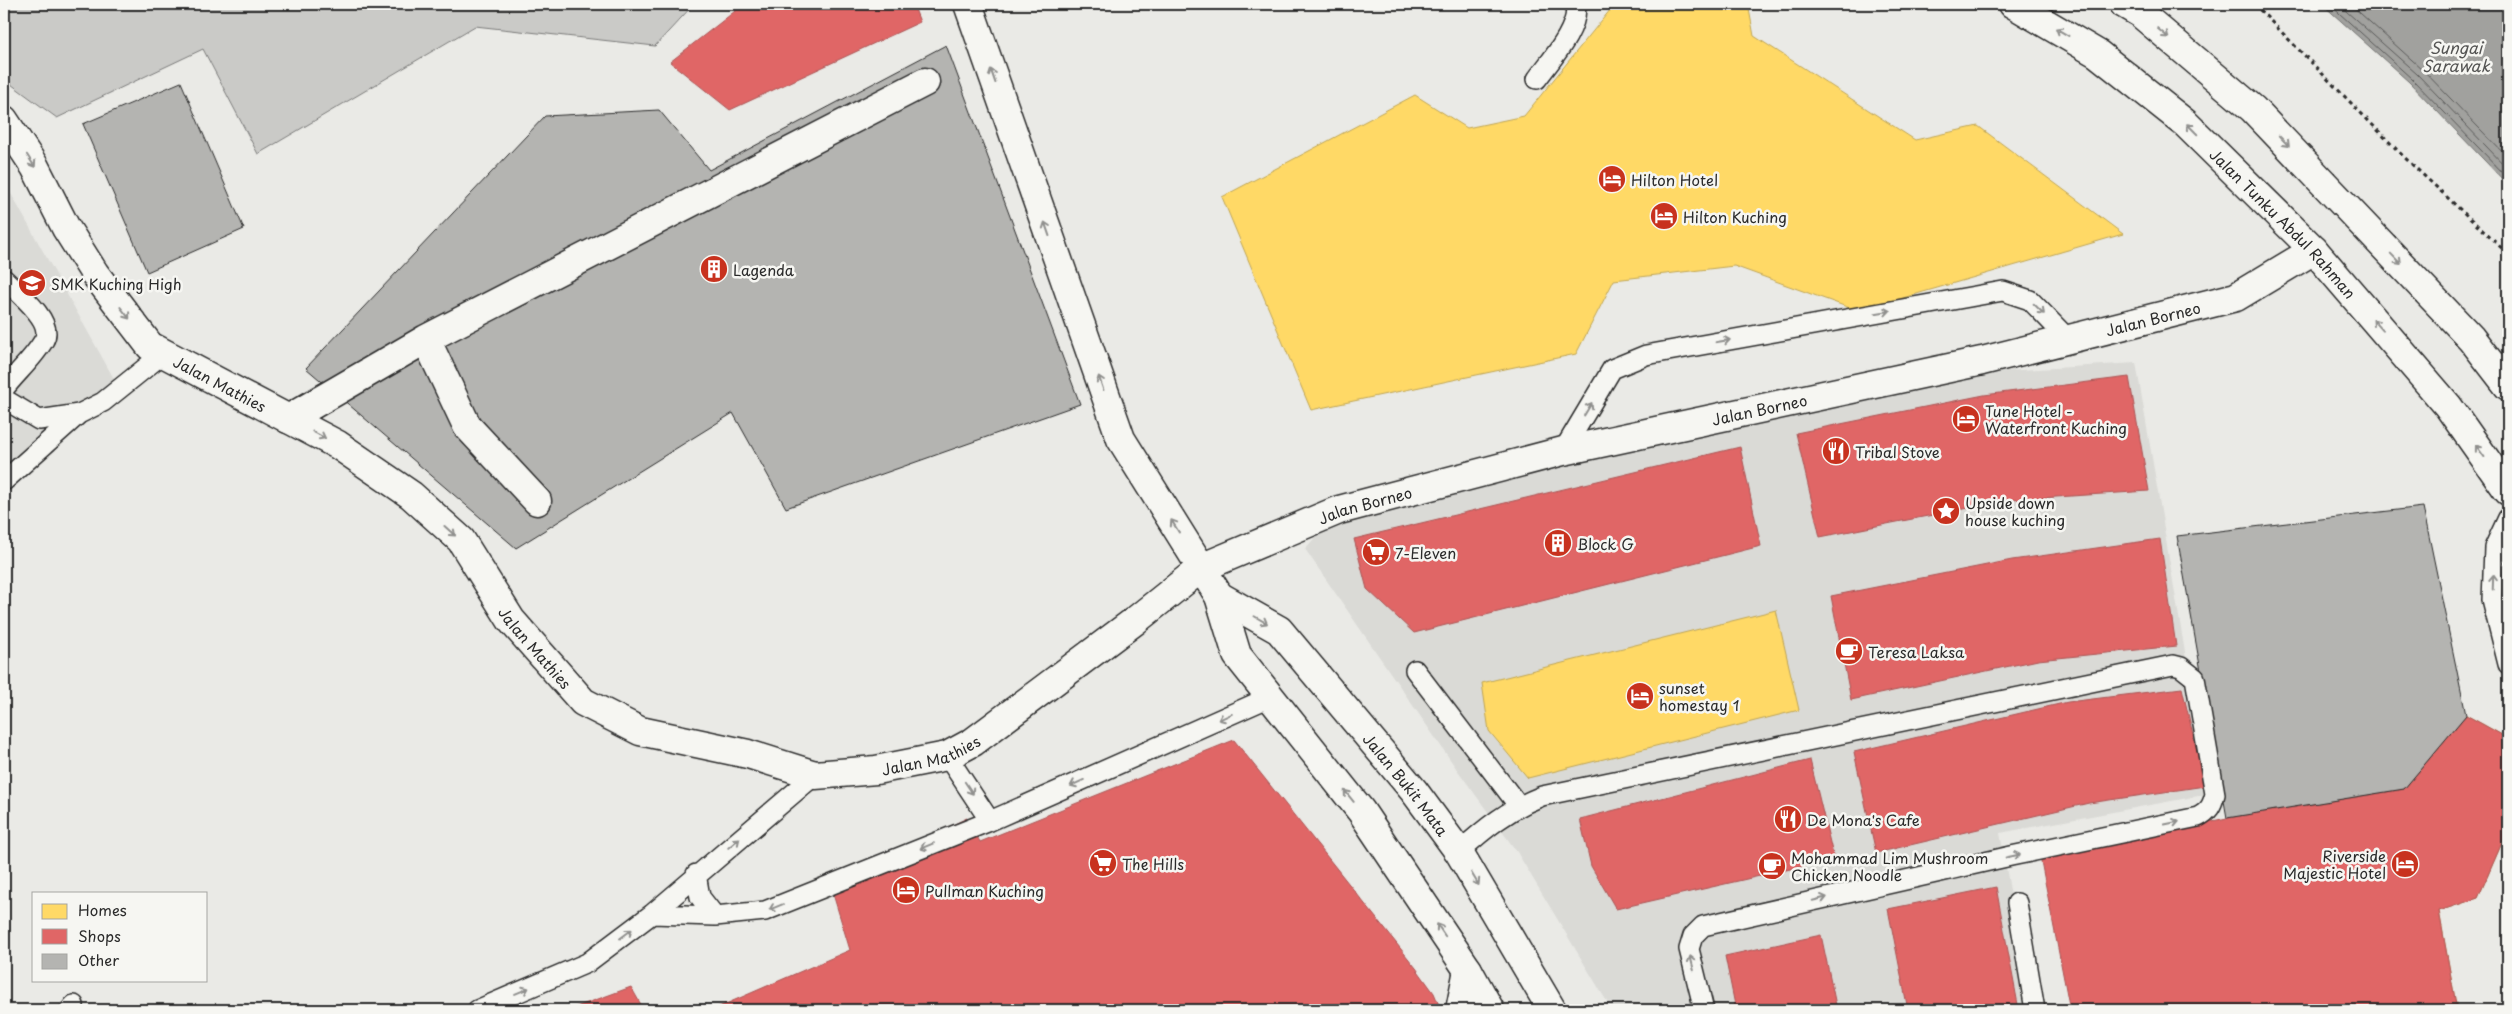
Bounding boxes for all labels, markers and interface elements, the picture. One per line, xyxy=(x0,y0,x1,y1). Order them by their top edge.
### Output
one-way arrow xyxy=(2055,27,2069,37)
one-way arrow xyxy=(2156,27,2169,38)
water label: Sungai Sarawak xyxy=(2422,35,2491,77)
one-way arrow xyxy=(988,68,998,84)
one-way arrow xyxy=(2186,123,2198,135)
one-way arrow xyxy=(2278,135,2290,148)
street label: Jalan Tunku Abdul Rahman xyxy=(2205,143,2362,303)
one-way arrow xyxy=(26,153,36,167)
hotel icon: Hilton Hotel xyxy=(1597,164,1627,194)
place label: Hilton Hotel xyxy=(1631,168,1718,191)
hotel icon: Hilton Kuching xyxy=(1649,201,1679,231)
place label: Hilton Kuching xyxy=(1683,205,1787,228)
one-way arrow xyxy=(1042,222,1051,238)
one-way arrow xyxy=(2390,253,2402,265)
building icon: Lagenda xyxy=(699,254,729,284)
place label: Lagenda xyxy=(733,258,795,281)
school or university icon: SMK Kuching High xyxy=(17,268,47,298)
place label: SMK Kuching High xyxy=(51,272,182,295)
street label: Jalan Borneo xyxy=(2103,295,2203,341)
one-way arrow xyxy=(2032,303,2045,315)
one-way arrow xyxy=(120,306,130,320)
one-way arrow xyxy=(1875,307,1891,317)
one-way arrow xyxy=(2372,318,2384,331)
one-way arrow xyxy=(1715,336,1731,345)
street label: Jalan Mathies xyxy=(170,349,271,417)
one-way arrow xyxy=(1096,375,1105,391)
street label: Jalan Borneo xyxy=(1709,387,1809,430)
place label: Tune Hotel - Waterfront Kuching xyxy=(1985,399,2127,439)
one-way arrow xyxy=(1583,402,1593,417)
hotel icon: Tune Hotel - Waterfront Kuching xyxy=(1951,404,1981,434)
one-way arrow xyxy=(312,430,327,440)
restaurant icon: Tribal Stove xyxy=(1821,436,1851,466)
place label: Tribal Stove xyxy=(1855,440,1940,463)
one-way arrow xyxy=(2475,444,2485,458)
street label: Jalan Borneo xyxy=(1314,480,1414,529)
place label: Upside down house kuching xyxy=(1965,491,2065,531)
place icon: Upside down house kuching xyxy=(1931,496,1961,526)
one-way arrow xyxy=(1170,520,1180,534)
one-way arrow xyxy=(444,525,457,537)
building icon: Block G xyxy=(1543,528,1573,558)
place label: Block G xyxy=(1577,532,1634,555)
supermarket icon: 7-Eleven xyxy=(1361,537,1391,567)
place label: 7-Eleven xyxy=(1395,541,1456,564)
one-way arrow xyxy=(2488,574,2497,590)
street label: Jalan Mathies xyxy=(494,602,578,694)
one-way arrow xyxy=(1254,616,1268,626)
cafe icon: Teresa Laksa xyxy=(1834,636,1864,666)
place label: Teresa Laksa xyxy=(1868,640,1965,663)
place label: sunset homestay 1 xyxy=(1659,676,1740,716)
hotel icon: sunset homestay 1 xyxy=(1625,681,1655,711)
one-way arrow xyxy=(1218,712,1233,722)
street label: Jalan Bukit Mata xyxy=(1358,728,1455,841)
street label: Jalan Mathies xyxy=(880,729,985,780)
one-way arrow xyxy=(1070,778,1085,788)
one-way arrow xyxy=(964,781,974,795)
one-way arrow xyxy=(1343,789,1354,802)
restaurant icon: De Mona's Cafe xyxy=(1773,804,1803,834)
place label: De Mona's Cafe xyxy=(1807,808,1920,831)
one-way arrow xyxy=(2163,817,2179,827)
one-way arrow xyxy=(727,837,740,848)
one-way arrow xyxy=(920,842,935,851)
place label: Riverside Majestic Hotel xyxy=(2283,844,2386,884)
place label: Mohammad Lim Mushroom Chicken Noodle xyxy=(1791,846,1988,886)
supermarket icon: The Hills xyxy=(1088,848,1118,878)
hotel icon: Riverside Majestic Hotel xyxy=(2390,849,2420,879)
cafe icon: Mohammad Lim Mushroom Chicken Noodle xyxy=(1757,851,1787,881)
one-way arrow xyxy=(2004,851,2020,860)
place label: The Hills xyxy=(1122,852,1184,875)
one-way arrow xyxy=(1470,872,1480,887)
hotel icon: Pullman Kuching xyxy=(891,875,921,905)
place label: Pullman Kuching xyxy=(925,879,1044,902)
legend xyxy=(32,892,208,982)
one-way arrow xyxy=(1812,894,1828,903)
text: Homes xyxy=(78,898,127,921)
one-way arrow xyxy=(769,902,784,912)
one-way arrow xyxy=(1435,923,1445,937)
text: Shops xyxy=(78,924,121,947)
one-way arrow xyxy=(619,929,633,939)
text: Other xyxy=(78,948,119,971)
one-way arrow xyxy=(1687,955,1696,971)
one-way arrow xyxy=(514,986,529,996)

